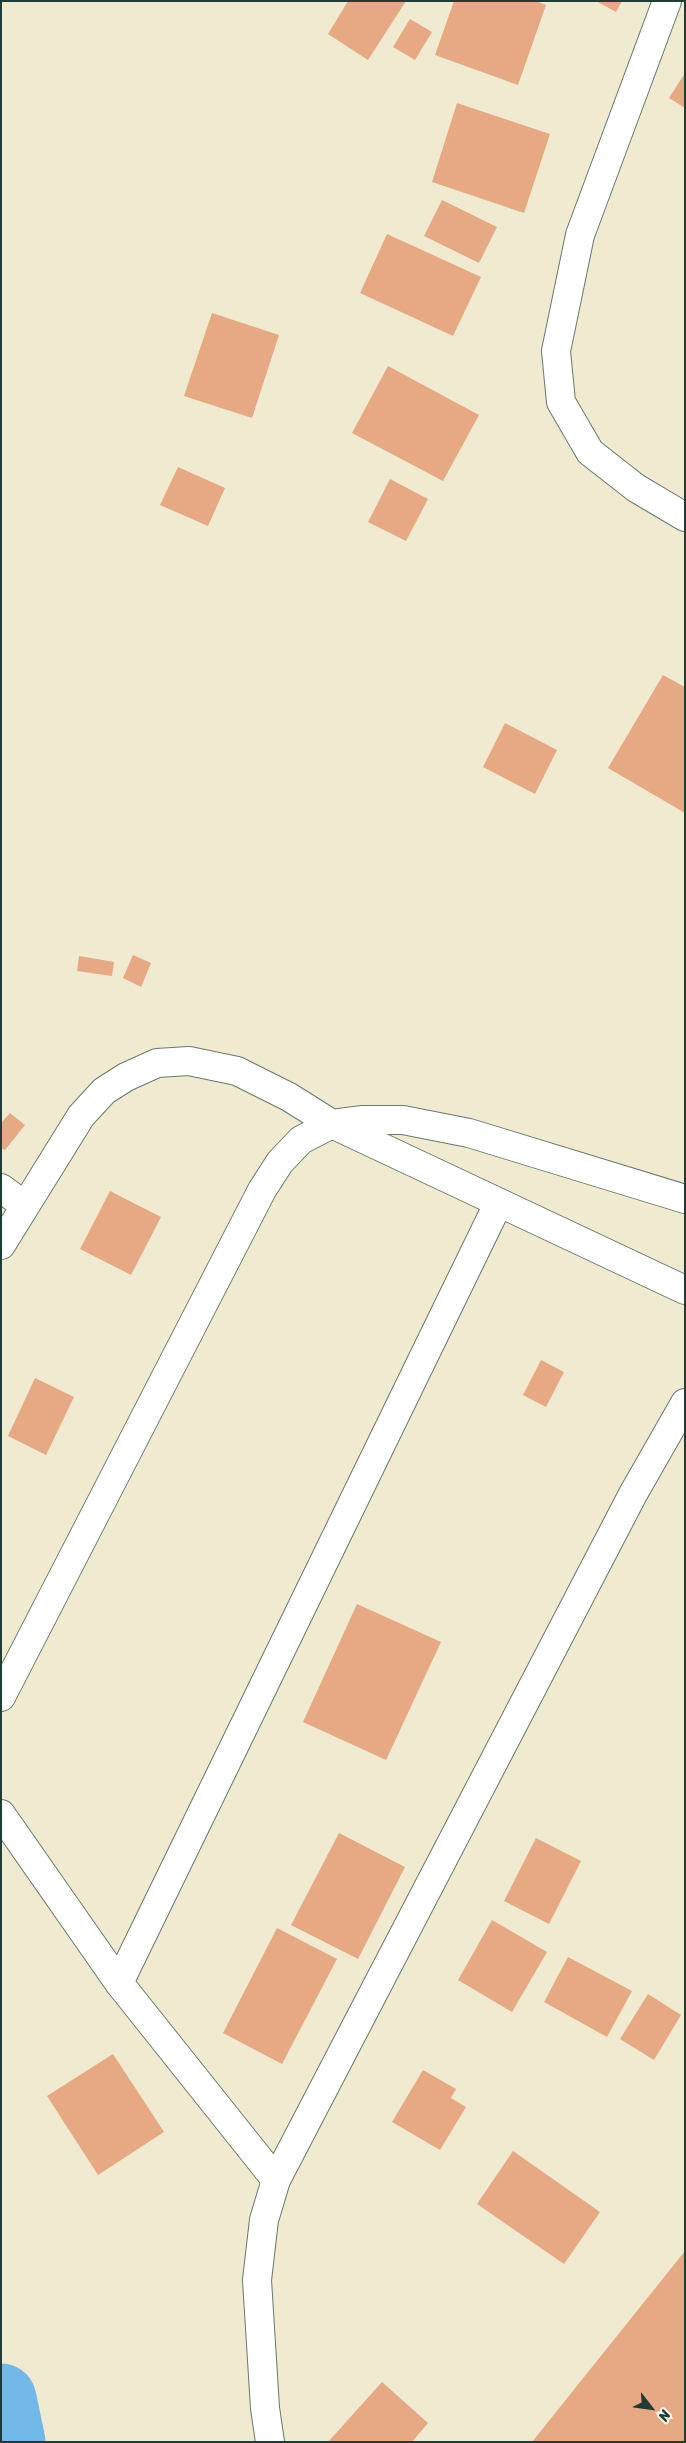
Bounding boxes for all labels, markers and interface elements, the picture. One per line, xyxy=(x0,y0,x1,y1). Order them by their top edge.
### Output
north arrow xyxy=(626,2383,676,2433)
text: N xyxy=(651,2405,678,2426)

